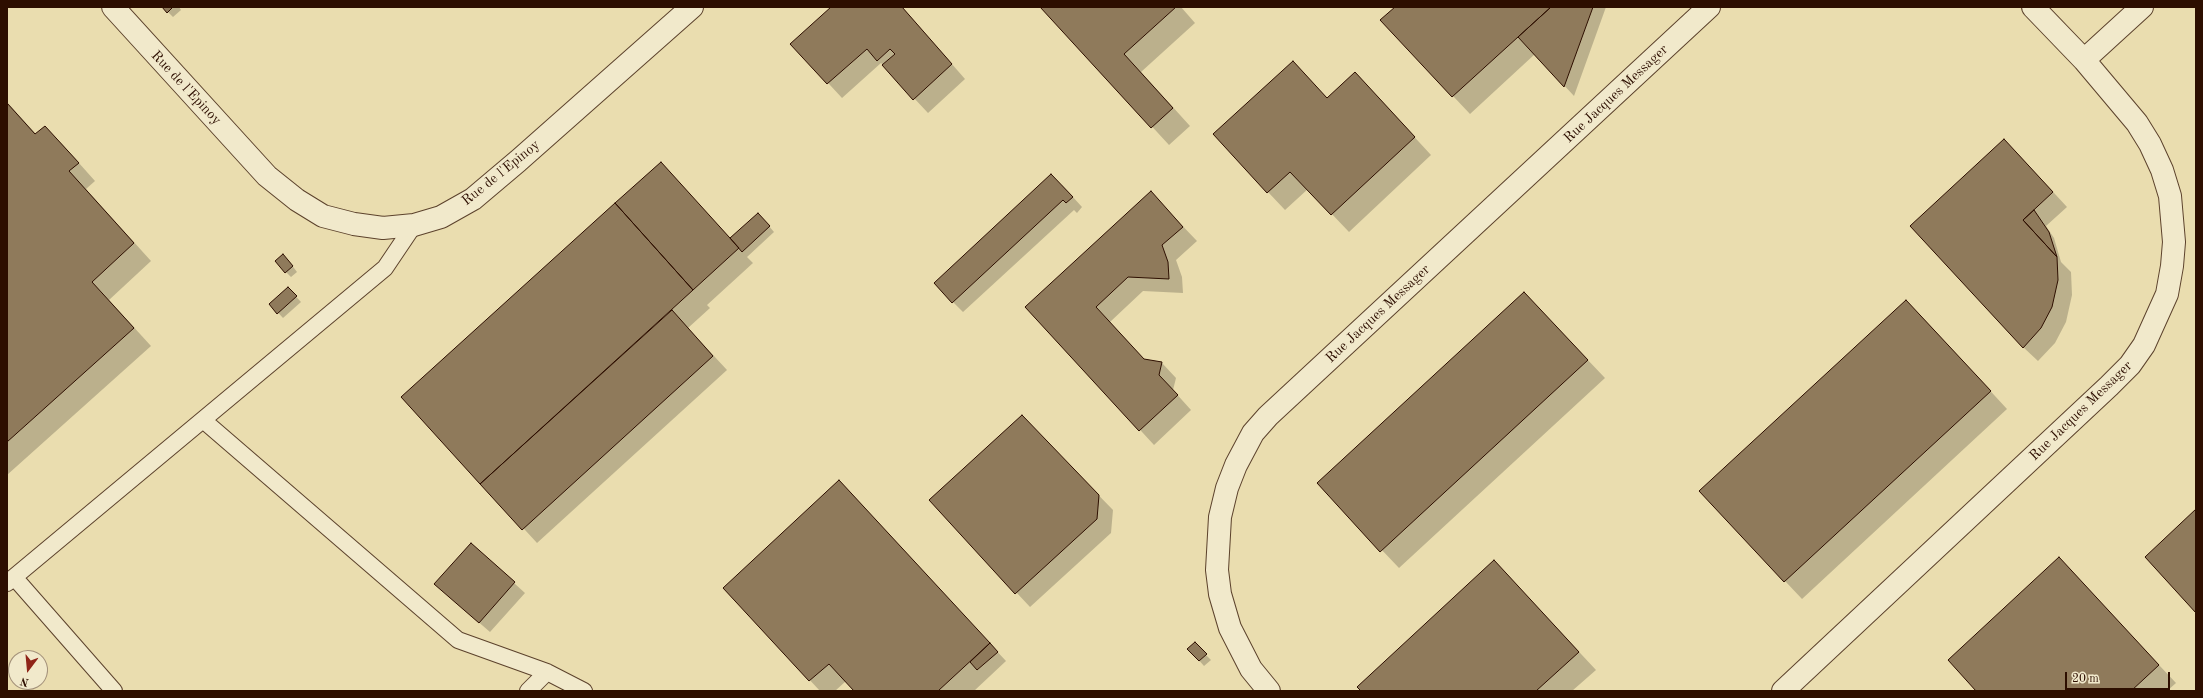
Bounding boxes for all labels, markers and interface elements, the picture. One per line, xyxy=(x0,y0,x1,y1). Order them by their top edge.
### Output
street label: Rue Jacques Messager xyxy=(1560,41,1672,147)
street label: Rue de l'Epinoy xyxy=(147,47,225,129)
street label: Rue de l'Epinoy xyxy=(459,136,543,210)
street label: Rue Jacques Messager xyxy=(1322,261,1434,367)
street label: Rue Jacques Messager xyxy=(2026,358,2136,464)
north arrow xyxy=(8,650,48,690)
scale bar xyxy=(2067,664,2172,690)
text: 20 m xyxy=(2072,673,2099,685)
text: N xyxy=(19,675,30,688)

